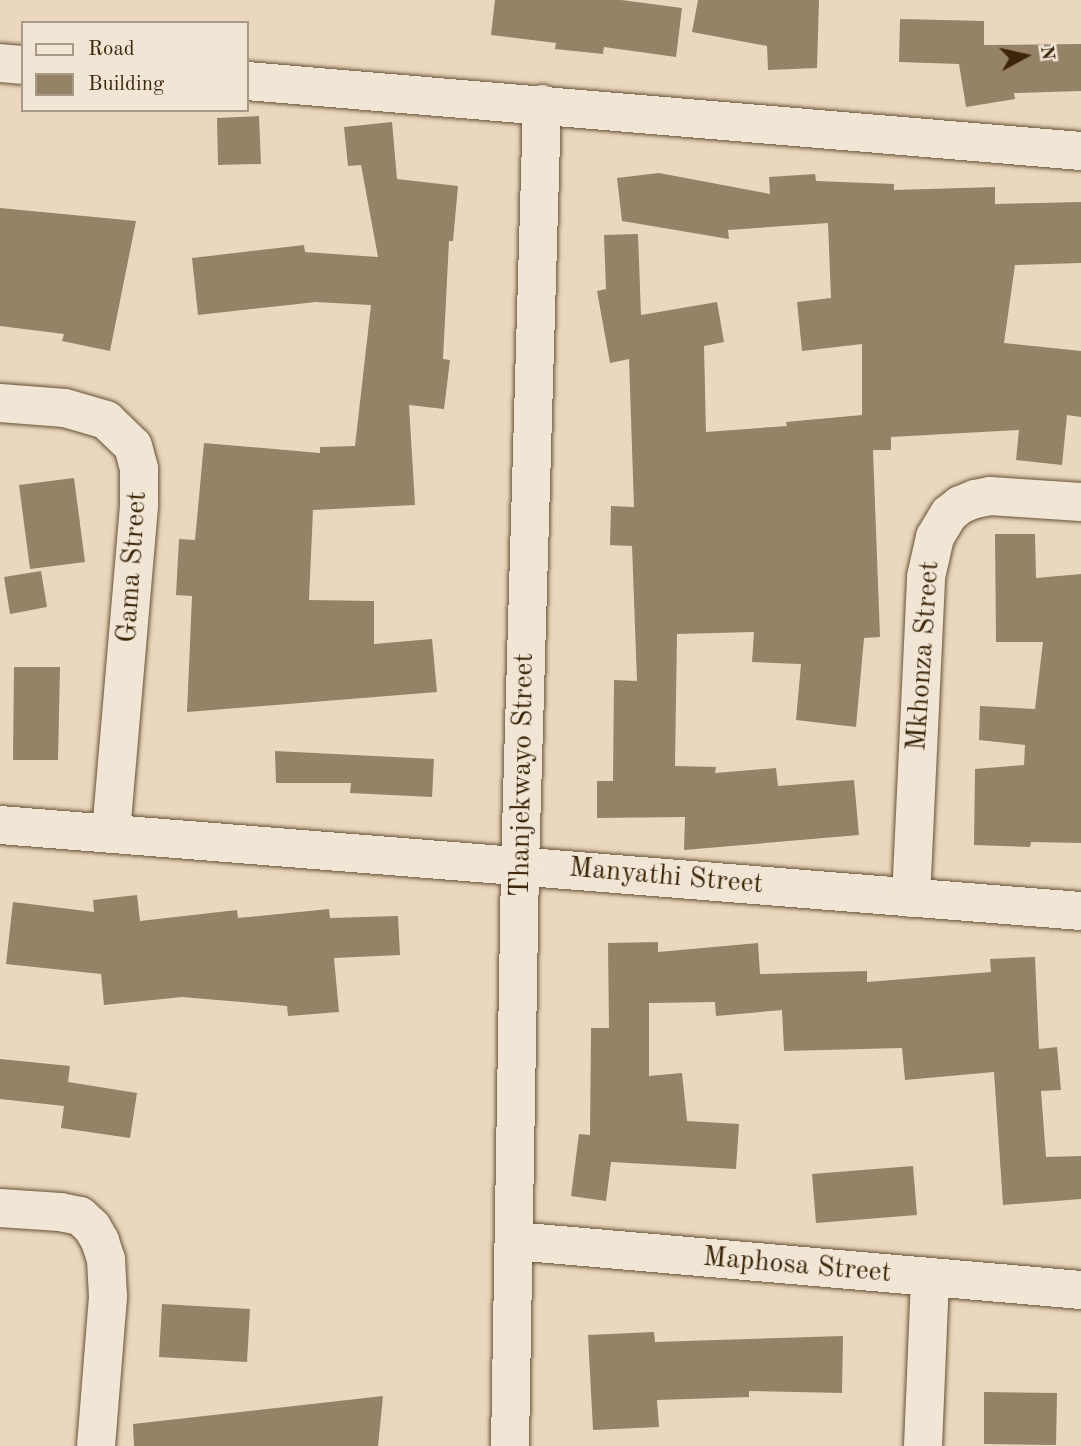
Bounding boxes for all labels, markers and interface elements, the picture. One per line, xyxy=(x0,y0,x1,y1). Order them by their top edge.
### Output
legend xyxy=(21,21,248,112)
north arrow xyxy=(990,21,1060,91)
text: Road xyxy=(88,39,135,60)
text: N xyxy=(1036,44,1057,62)
text: Building xyxy=(88,74,164,95)
street label: Gama Street xyxy=(111,490,155,644)
street label: Mkhonza Street xyxy=(901,560,947,752)
street label: Thanjekwayo Street xyxy=(504,653,542,897)
street label: Manyathi Street xyxy=(567,852,765,902)
street label: Maphosa Street xyxy=(701,1241,893,1291)

